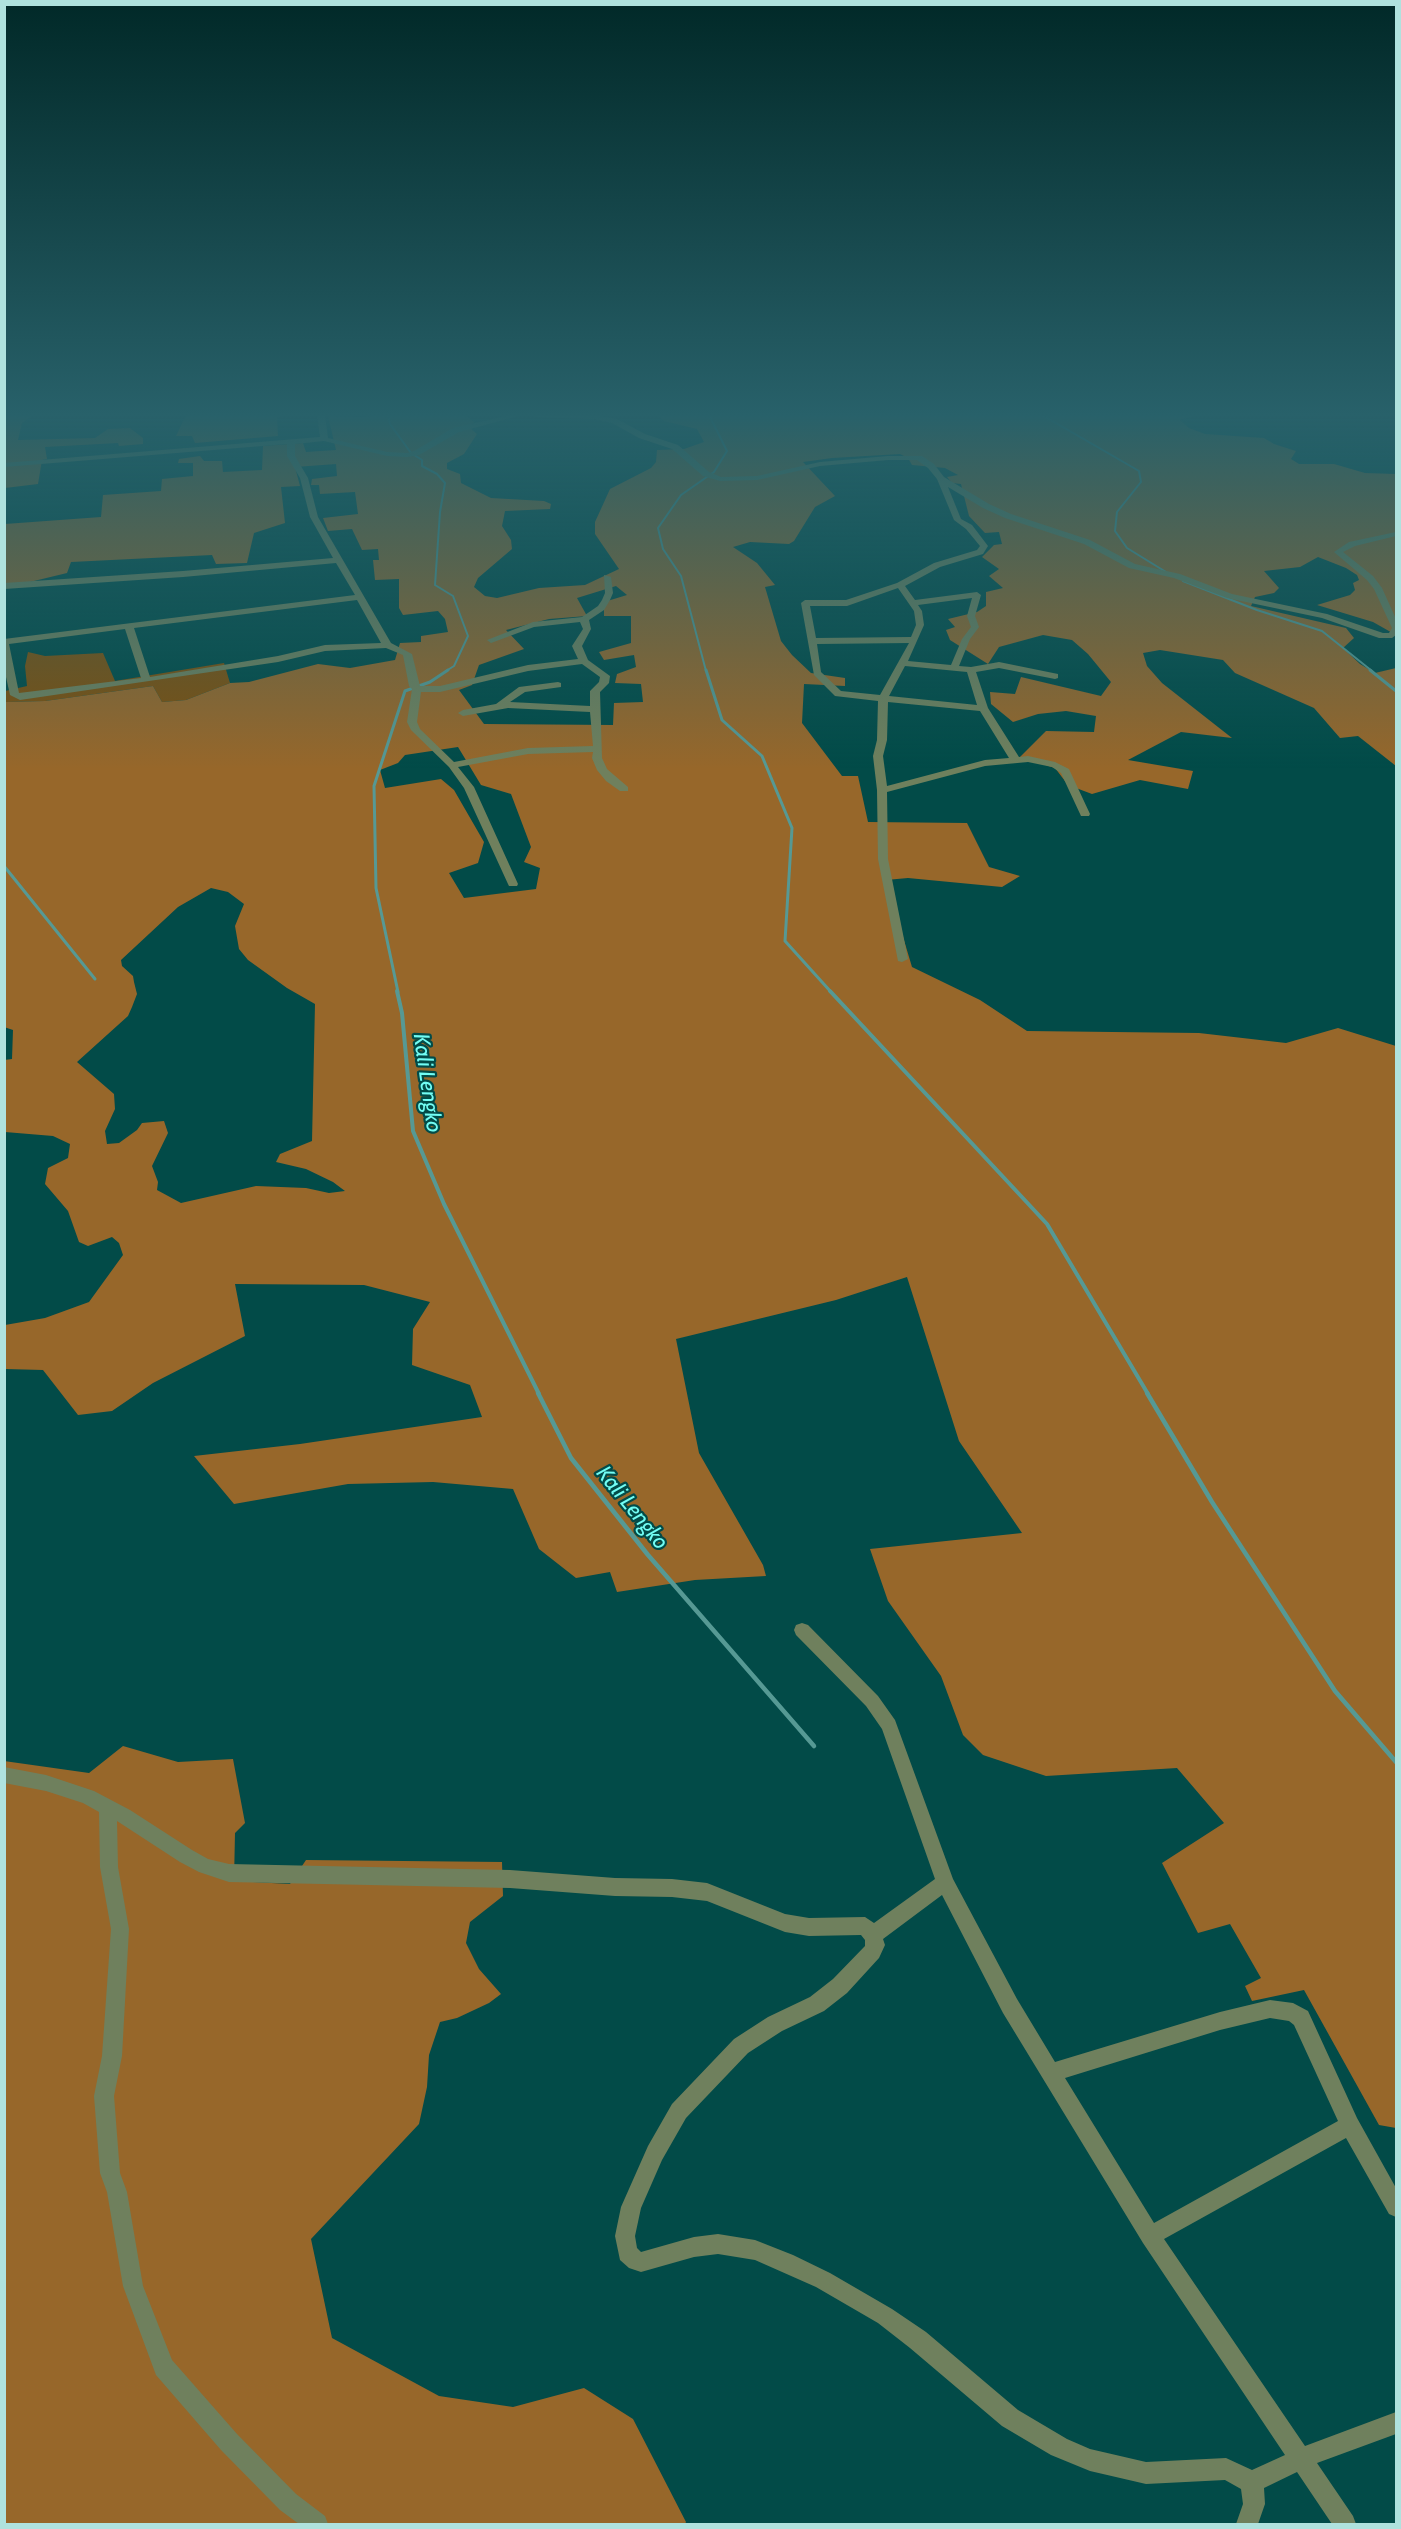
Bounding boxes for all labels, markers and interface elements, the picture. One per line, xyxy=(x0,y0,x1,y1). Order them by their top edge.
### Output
water label: Kali Lengko xyxy=(407,1032,447,1134)
water label: Kali Lengko xyxy=(590,1461,674,1555)

